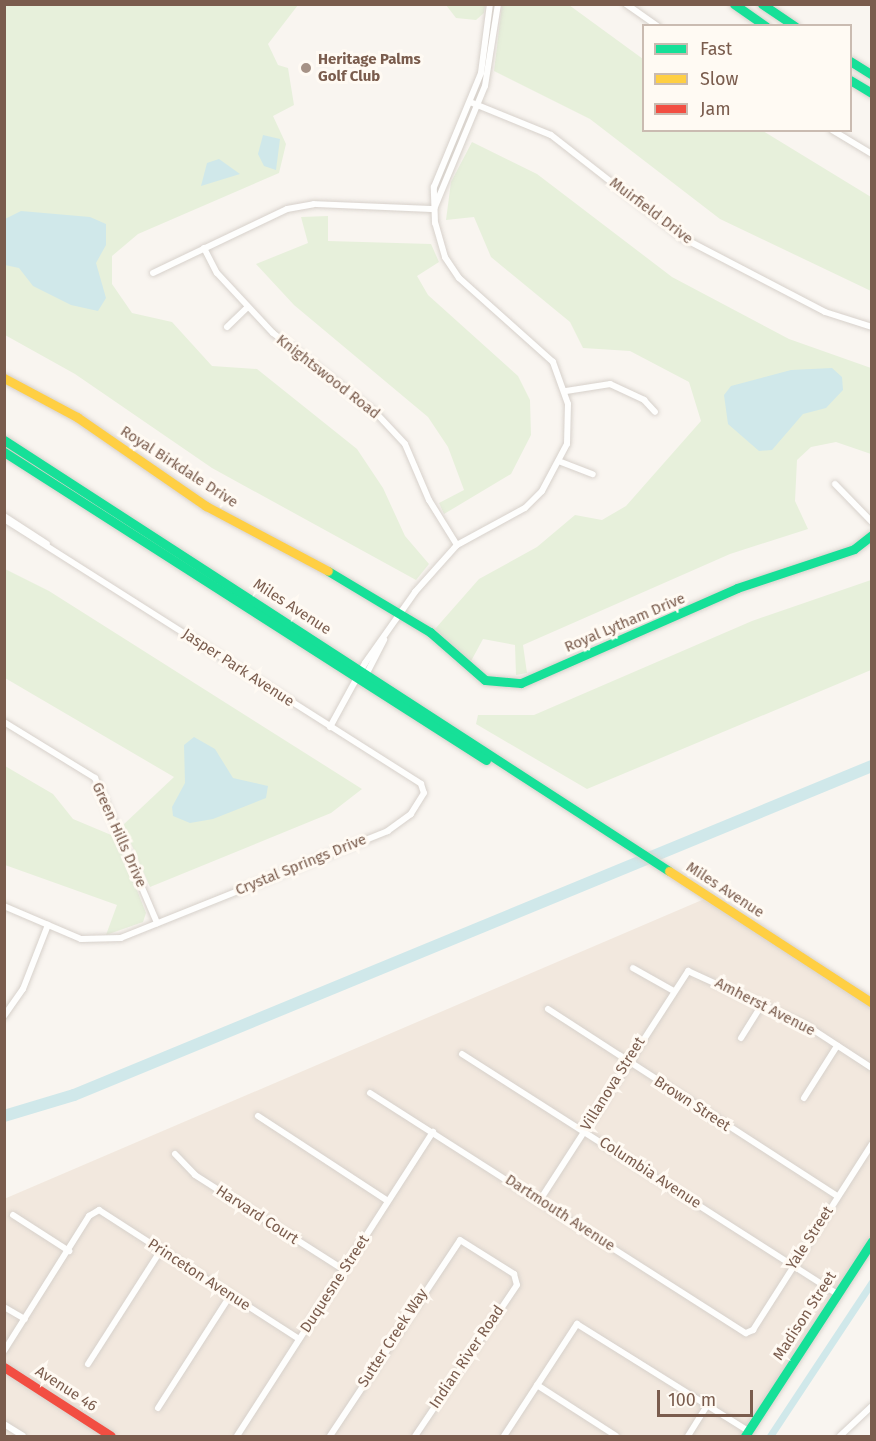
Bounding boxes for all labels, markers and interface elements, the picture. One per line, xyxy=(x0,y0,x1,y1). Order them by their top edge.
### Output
legend xyxy=(642,24,852,132)
text: Fast xyxy=(700,38,732,60)
place label: Heritage Palms Golf Club xyxy=(318,50,421,85)
marker: Heritage Palms Golf Club xyxy=(299,61,313,75)
text: Slow xyxy=(700,68,738,90)
text: Jam xyxy=(700,98,731,120)
street label: Muirfield Drive xyxy=(606,174,696,248)
street label: Knightswood Road xyxy=(273,331,383,423)
street label: Royal Birkdale Drive xyxy=(117,422,241,512)
street label: Miles Avenue xyxy=(250,575,334,639)
street label: Royal Lytham Drive xyxy=(562,589,688,657)
street label: Jasper Park Avenue xyxy=(179,625,297,711)
street label: Green Hills Drive xyxy=(88,780,150,890)
street label: Crystal Springs Drive xyxy=(233,830,369,900)
street label: Miles Avenue xyxy=(683,858,767,922)
street label: Amherst Avenue xyxy=(712,974,818,1040)
street label: Villanova Street xyxy=(577,1034,649,1134)
street label: Brown Street xyxy=(650,1073,734,1135)
street label: Columbia Avenue xyxy=(596,1133,704,1213)
street label: Dartmouth Avenue xyxy=(502,1171,618,1255)
street label: Harvard Court xyxy=(212,1182,302,1248)
street label: Yale Street xyxy=(783,1203,837,1273)
street label: Duquesne Street xyxy=(297,1232,373,1336)
street label: Princeton Avenue xyxy=(144,1235,254,1315)
street label: Madison Street xyxy=(770,1268,840,1364)
street label: Sutter Creek Way xyxy=(354,1285,432,1391)
street label: Indian River Road xyxy=(426,1302,508,1412)
street label: Avenue 46 xyxy=(32,1362,100,1416)
scale bar xyxy=(660,1378,756,1416)
text: 100 m xyxy=(668,1389,716,1411)

